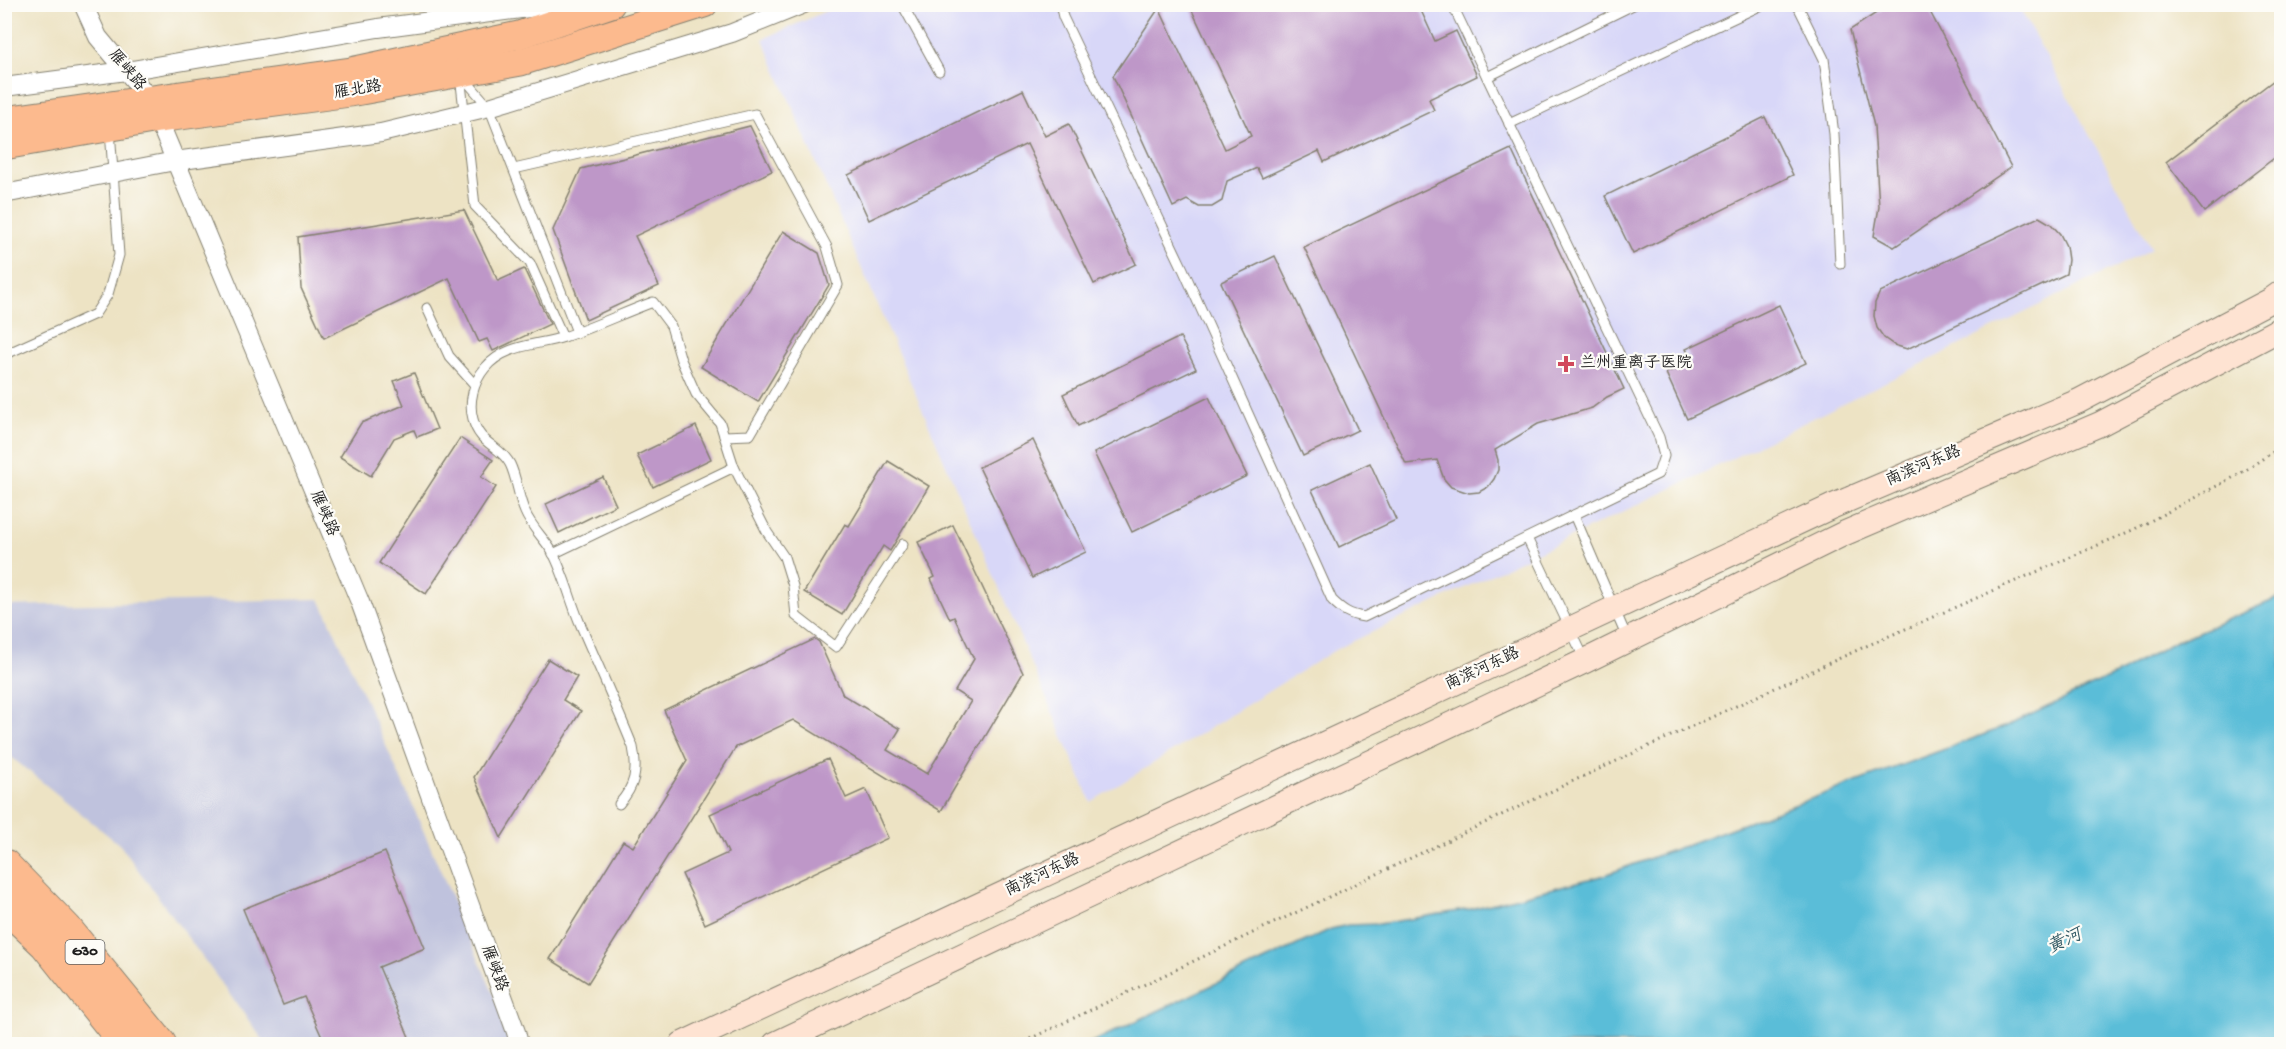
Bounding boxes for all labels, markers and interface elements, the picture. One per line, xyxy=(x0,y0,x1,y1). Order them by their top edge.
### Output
street label: 雁峡路 xyxy=(103,45,150,95)
street label: 雁北路 xyxy=(332,76,383,104)
place label: 兰州重离子医院 xyxy=(1580,353,1692,374)
marker: 兰州重离子医院 xyxy=(1557,355,1575,373)
street label: 南滨河东路 xyxy=(1883,441,1965,491)
street label: 雁峡路 xyxy=(305,487,343,540)
street label: 南滨河东路 xyxy=(1442,643,1523,696)
street label: 南滨河东路 xyxy=(1002,849,1083,902)
water label: 黄河 xyxy=(2044,923,2088,959)
road number: G30 xyxy=(66,940,104,964)
street label: 雁峡路 xyxy=(476,943,512,995)

